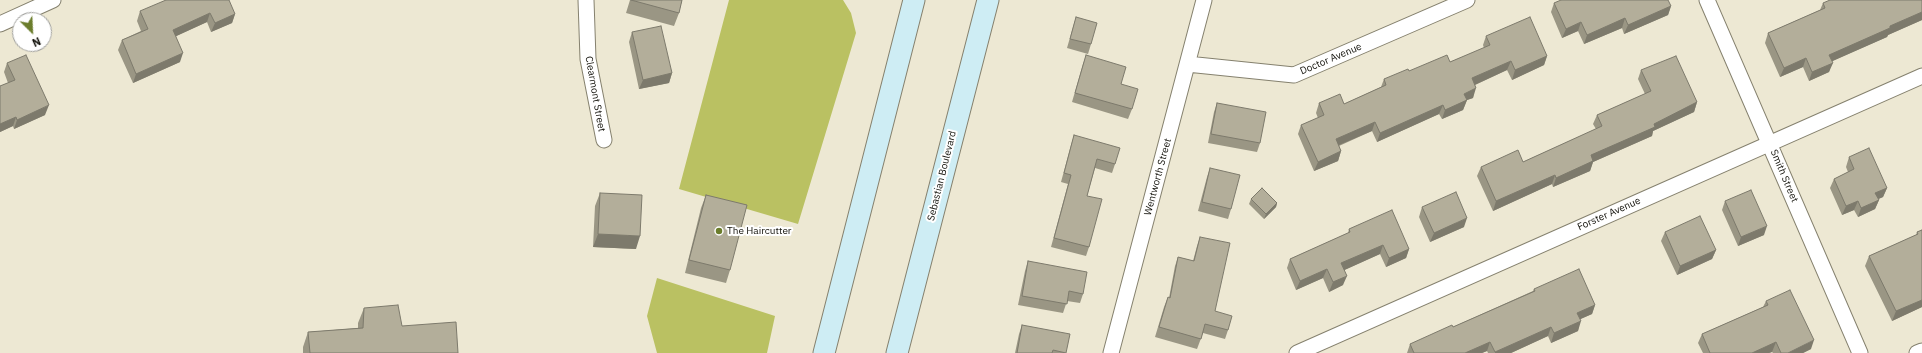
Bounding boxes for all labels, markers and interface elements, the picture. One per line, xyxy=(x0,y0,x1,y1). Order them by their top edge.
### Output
north arrow xyxy=(12,12,52,52)
text: N xyxy=(30,34,43,50)
street label: Doctor Avenue xyxy=(1298,41,1364,77)
street label: Clearmont Street xyxy=(582,55,608,133)
street label: Sebastian Boulevard xyxy=(925,130,959,222)
street label: Wentworth Street xyxy=(1142,137,1174,217)
street label: Smith Street xyxy=(1768,148,1800,204)
street label: Forster Avenue xyxy=(1576,195,1642,233)
place label: The Haircutter xyxy=(727,225,792,237)
marker: The Haircutter xyxy=(714,226,724,236)

